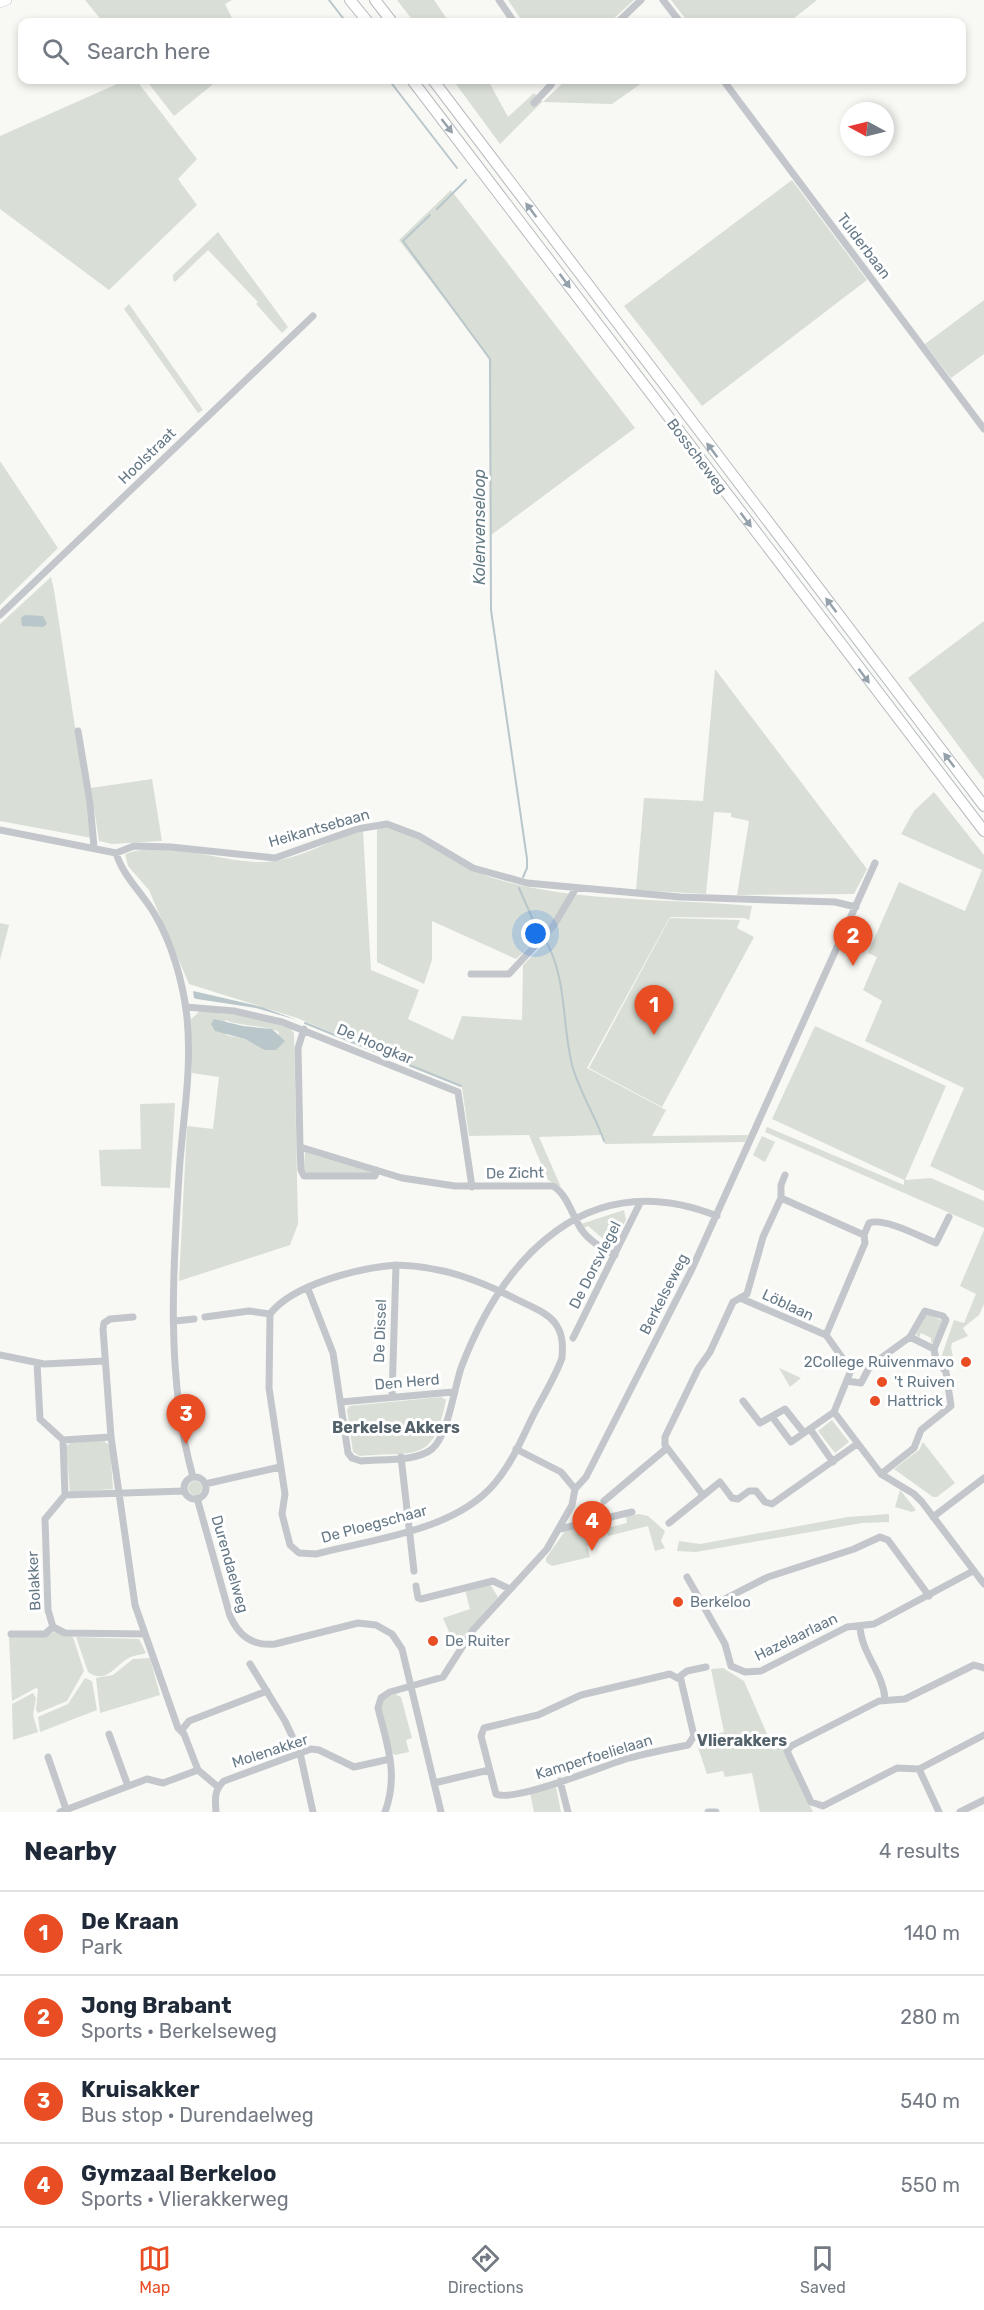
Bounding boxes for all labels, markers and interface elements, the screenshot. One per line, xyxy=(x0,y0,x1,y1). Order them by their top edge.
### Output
search box xyxy=(18,18,966,84)
icon: search xyxy=(39,35,72,68)
text: Search here xyxy=(87,38,210,65)
north arrow xyxy=(840,102,894,156)
one-way arrow xyxy=(441,118,454,134)
one-way arrow xyxy=(526,203,538,218)
street label: Tulderbaan xyxy=(833,210,895,282)
one-way arrow xyxy=(559,274,571,289)
street label: Bosscheweg xyxy=(663,415,731,497)
street label: Hoolstraat xyxy=(114,424,180,488)
one-way arrow xyxy=(707,442,719,457)
water label: Kolenvenseloop xyxy=(470,469,489,585)
one-way arrow xyxy=(740,513,752,528)
one-way arrow xyxy=(825,597,837,612)
one-way arrow xyxy=(858,668,870,684)
one-way arrow xyxy=(943,752,955,767)
street label: Heikantsebaan xyxy=(266,805,372,851)
pin: 2 xyxy=(834,916,872,966)
your location xyxy=(521,919,550,948)
pin: 1 xyxy=(634,986,674,1035)
street label: De Hoogkar xyxy=(334,1020,416,1068)
street label: De Zicht xyxy=(486,1163,544,1183)
street label: De Dorsvlegel xyxy=(565,1218,625,1312)
street label: Berkelseweg xyxy=(636,1250,692,1338)
street label: Löblaan xyxy=(759,1285,817,1325)
street label: De Dissel xyxy=(370,1299,390,1363)
place label: 2College Ruivenmavo xyxy=(804,1353,954,1371)
marker: 2College Ruivenmavo xyxy=(959,1355,973,1369)
street label: Den Herd xyxy=(374,1370,440,1394)
place label: 't Ruiven xyxy=(894,1373,955,1391)
marker: 't Ruiven xyxy=(875,1375,889,1389)
place label: Hattrick xyxy=(887,1392,943,1410)
pin: 3 xyxy=(166,1394,206,1444)
marker: Hattrick xyxy=(868,1394,882,1408)
district label: Berkelse Akkers xyxy=(332,1418,460,1437)
street label: De Ploegschaar xyxy=(319,1501,429,1547)
pin: 4 xyxy=(572,1502,612,1551)
street label: Durendaelweg xyxy=(207,1513,253,1615)
street label: Bolakker xyxy=(23,1550,45,1611)
place label: Berkeloo xyxy=(690,1593,751,1611)
marker: Berkeloo xyxy=(671,1595,685,1609)
street label: Hazelaarlaan xyxy=(752,1609,840,1665)
place label: De Ruiter xyxy=(445,1632,510,1650)
marker: De Ruiter xyxy=(426,1634,440,1648)
street label: Molenakker xyxy=(230,1730,311,1772)
street label: Kamperfoelielaan xyxy=(533,1731,655,1783)
district label: Vlierakkers xyxy=(697,1731,787,1750)
text: Nearby xyxy=(24,1836,117,1867)
text: 4 results xyxy=(879,1839,960,1863)
text: De Kraan xyxy=(81,1908,179,1935)
text: 1 xyxy=(39,1921,48,1945)
text: 140 m xyxy=(904,1921,960,1945)
text: Park xyxy=(81,1935,123,1959)
text: Jong Brabant xyxy=(81,1992,231,2019)
text: 2 xyxy=(37,2005,50,2029)
text: 280 m xyxy=(900,2005,960,2029)
text: Sports · Berkelseweg xyxy=(81,2019,277,2043)
text: Kruisakker xyxy=(81,2076,199,2103)
text: 3 xyxy=(37,2089,50,2113)
text: 540 m xyxy=(900,2089,960,2113)
text: Bus stop · Durendaelweg xyxy=(81,2103,314,2127)
text: Gymzaal Berkeloo xyxy=(81,2160,276,2187)
text: 4 xyxy=(37,2173,50,2197)
text: 550 m xyxy=(901,2173,960,2197)
text: Sports · Vlierakkerweg xyxy=(81,2187,289,2211)
tab: Map xyxy=(138,2242,171,2297)
tab: Directions xyxy=(448,2242,524,2297)
tab: Saved xyxy=(800,2242,846,2297)

